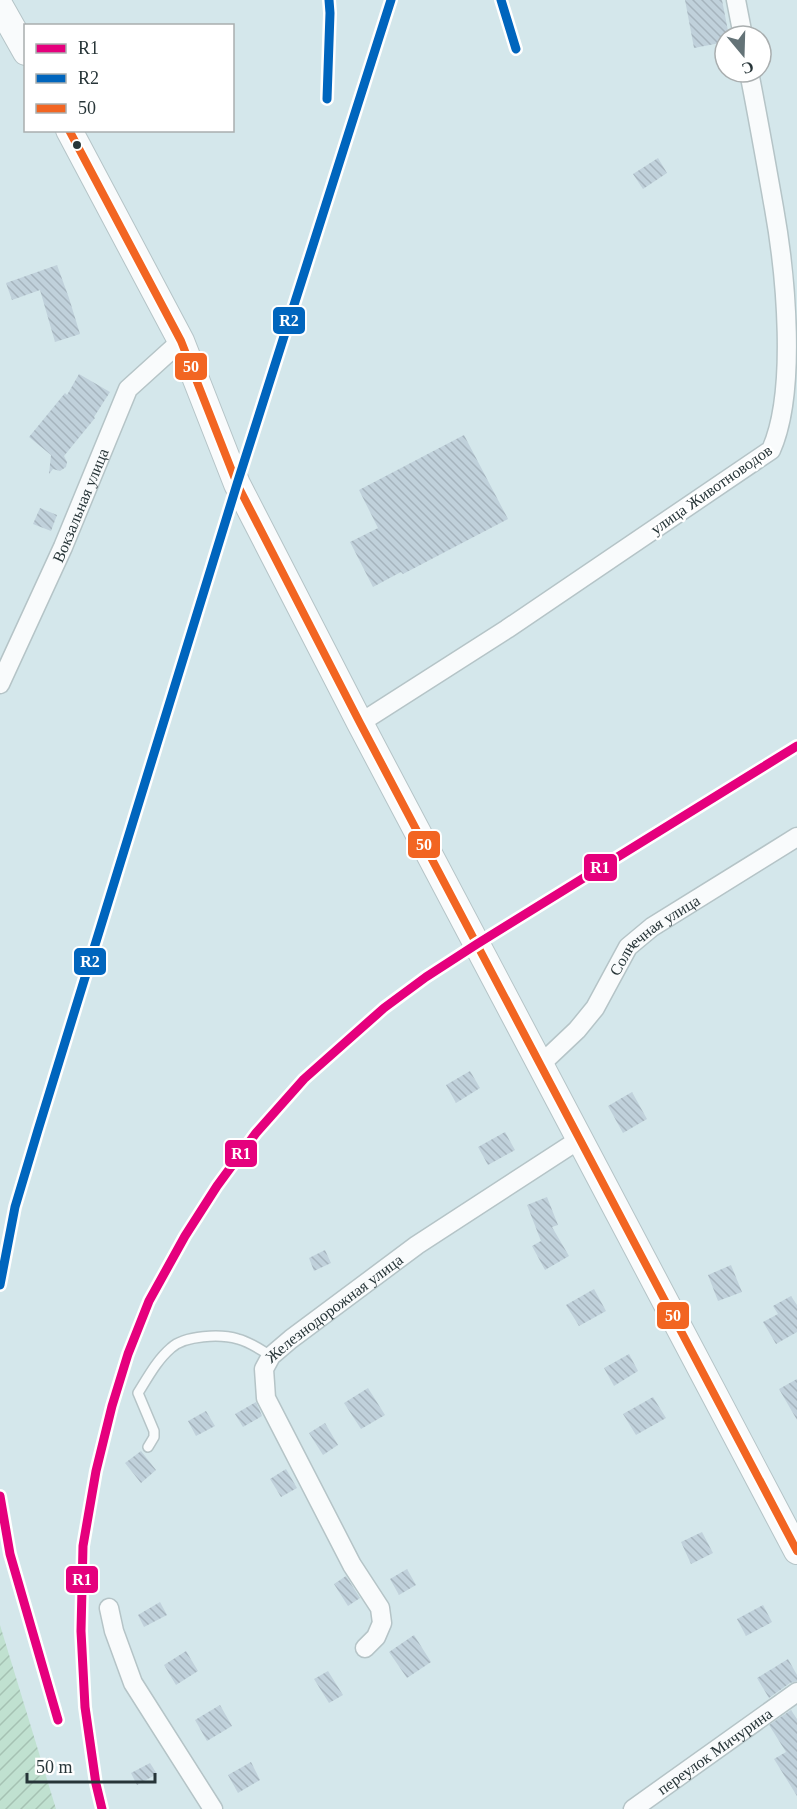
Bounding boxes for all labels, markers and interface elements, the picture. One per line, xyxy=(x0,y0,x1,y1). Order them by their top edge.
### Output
legend xyxy=(24,24,234,132)
north arrow xyxy=(713,24,773,84)
text: R1 xyxy=(78,38,99,58)
text: С xyxy=(739,58,756,78)
text: R2 xyxy=(78,68,99,88)
text: 50 xyxy=(78,98,96,118)
unlabelled marker xyxy=(71,139,83,151)
line badge: R2 xyxy=(272,306,306,335)
text: R2 xyxy=(279,312,299,329)
line badge: 50 xyxy=(174,352,208,381)
text: 50 xyxy=(183,358,199,375)
street label: улица Животноводов xyxy=(647,441,776,538)
street label: Вокзальная улица xyxy=(49,446,112,565)
line badge: 50 xyxy=(407,830,441,859)
text: 50 xyxy=(416,836,432,853)
line badge: R1 xyxy=(583,853,618,882)
text: R1 xyxy=(590,859,610,876)
street label: Солнечная улица xyxy=(606,892,703,978)
line badge: R2 xyxy=(73,947,107,976)
text: R2 xyxy=(80,953,100,970)
line badge: R1 xyxy=(224,1139,258,1168)
text: R1 xyxy=(231,1145,251,1162)
street label: Железнодорожная улица xyxy=(262,1251,406,1366)
line badge: 50 xyxy=(656,1301,690,1330)
text: 50 xyxy=(665,1307,681,1324)
line badge: R1 xyxy=(65,1565,99,1594)
text: R1 xyxy=(72,1571,92,1588)
street label: переулок Мичурина xyxy=(654,1705,775,1798)
scale bar xyxy=(27,1746,154,1784)
text: 50 m xyxy=(36,1757,73,1777)

